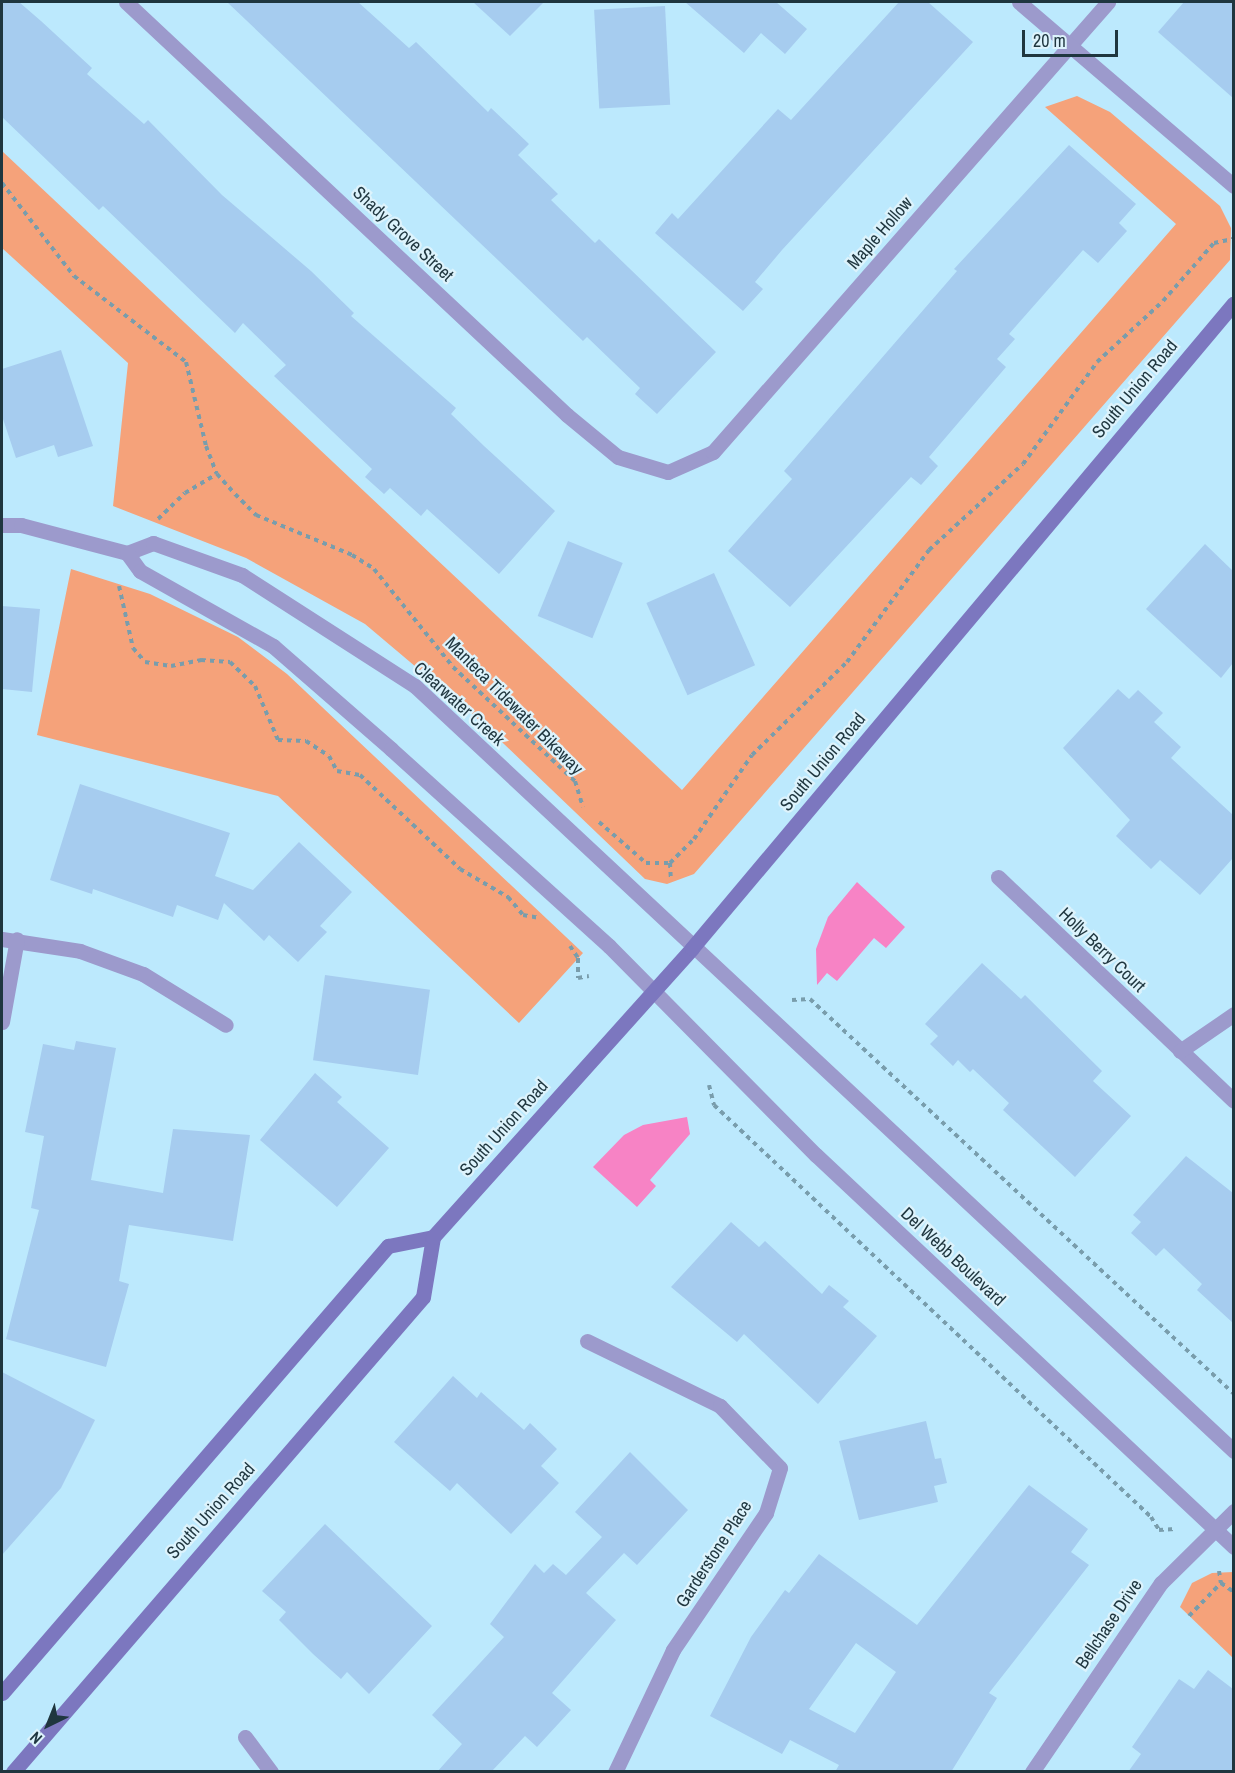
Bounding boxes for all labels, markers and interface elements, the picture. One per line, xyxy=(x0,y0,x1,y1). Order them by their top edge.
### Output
scale bar xyxy=(1025,18,1121,56)
text: 20 m xyxy=(1033,28,1066,53)
street label: Shady Grove Street xyxy=(348,182,458,286)
street label: Maple Hollow xyxy=(843,192,917,274)
street label: South Union Road xyxy=(1088,336,1182,442)
street label: Manteca Tidewater Bikeway xyxy=(441,633,587,779)
street label: Clearwater Creek xyxy=(409,658,509,750)
street label: South Union Road xyxy=(776,709,870,815)
street label: Holly Berry Court xyxy=(1054,903,1150,997)
street label: South Union Road xyxy=(455,1076,553,1180)
street label: Del Webb Boulevard xyxy=(896,1203,1010,1311)
street label: South Union Road xyxy=(162,1459,260,1563)
street label: Garderstone Place xyxy=(671,1497,757,1611)
street label: Bellchase Drive xyxy=(1071,1575,1147,1673)
north arrow xyxy=(18,1695,78,1755)
text: N xyxy=(25,1727,47,1749)

